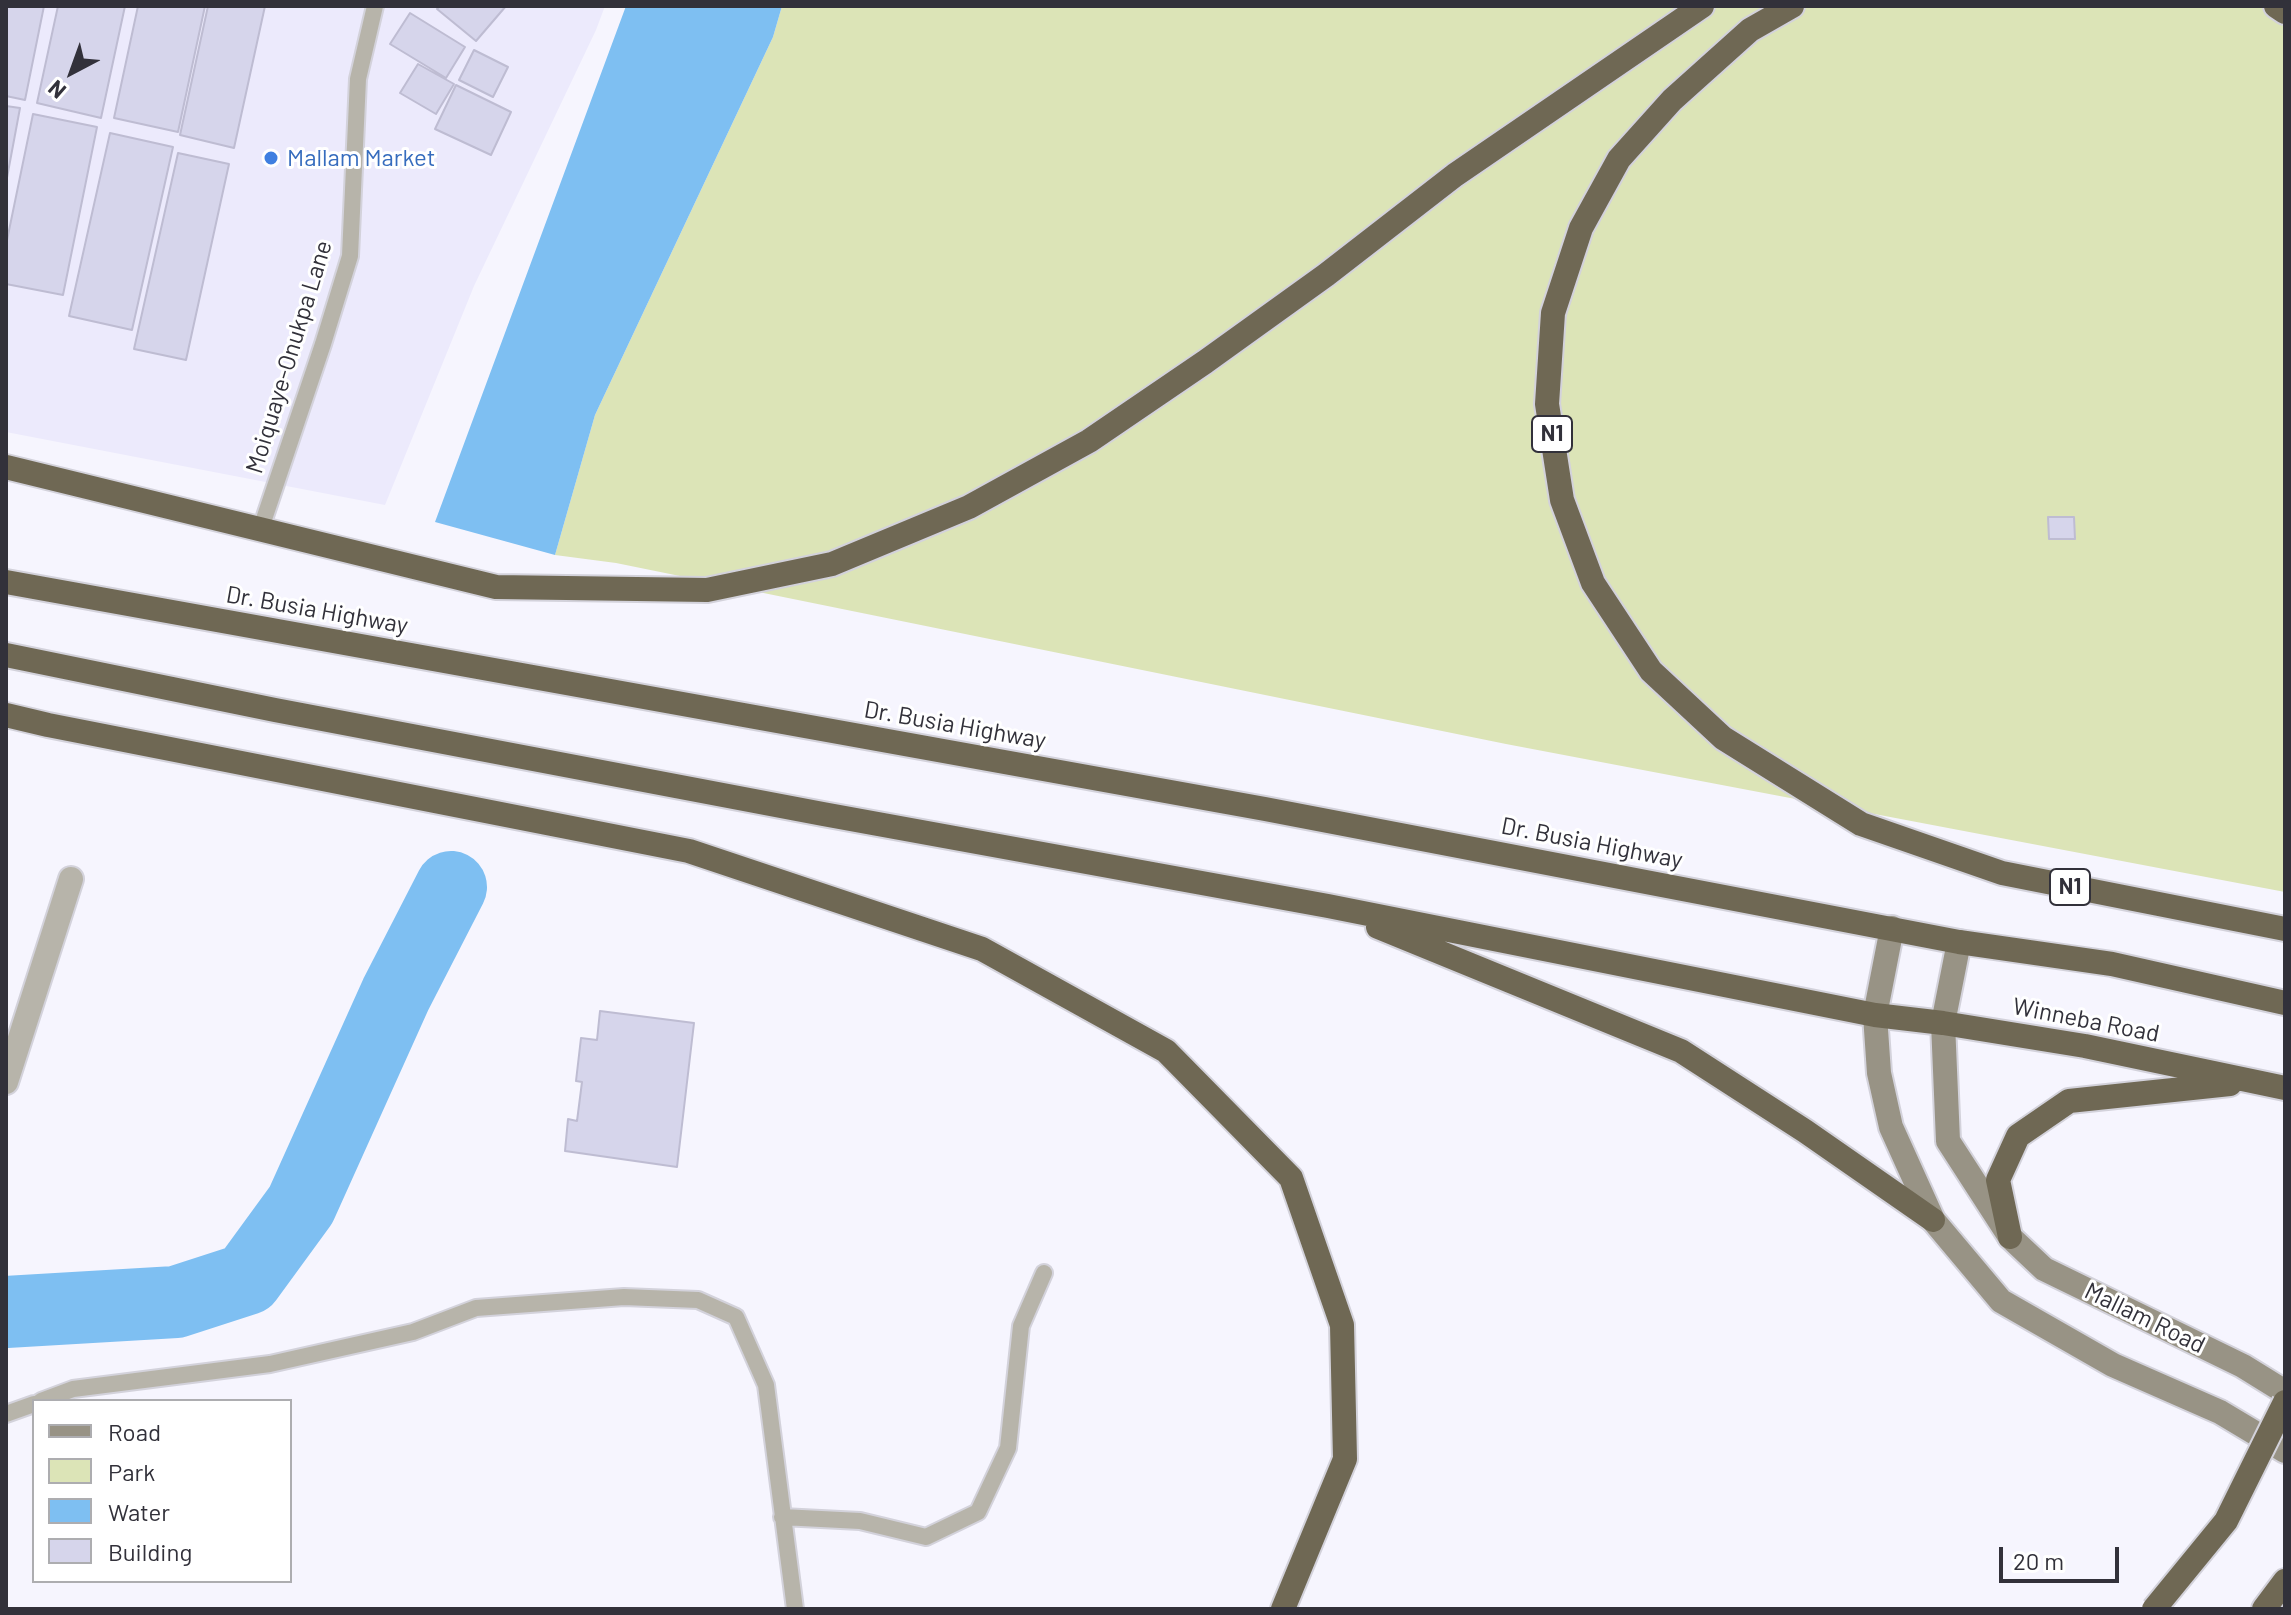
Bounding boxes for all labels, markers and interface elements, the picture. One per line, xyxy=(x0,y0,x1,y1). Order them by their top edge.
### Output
north arrow xyxy=(32,32,112,112)
text: N xyxy=(42,76,70,105)
place label: Mallam Market xyxy=(287,144,435,172)
marker: Mallam Market xyxy=(262,149,280,167)
street label: Moiquaye-Onukpa Lane xyxy=(240,237,338,477)
road number: N1 xyxy=(1532,416,1572,452)
street label: Dr. Busia Highway xyxy=(224,580,410,640)
street label: Dr. Busia Highway xyxy=(862,695,1048,755)
street label: Dr. Busia Highway xyxy=(1499,811,1685,875)
road number: N1 xyxy=(2050,869,2090,905)
street label: Winneba Road xyxy=(2010,992,2162,1048)
street label: Mallam Road xyxy=(2080,1276,2210,1360)
legend xyxy=(32,1399,292,1583)
text: Road xyxy=(108,1417,161,1446)
text: Park xyxy=(108,1457,155,1486)
text: Water xyxy=(108,1497,170,1526)
scale bar xyxy=(2003,1531,2123,1581)
text: Building xyxy=(108,1537,192,1566)
text: 20 m xyxy=(2013,1546,2064,1575)

